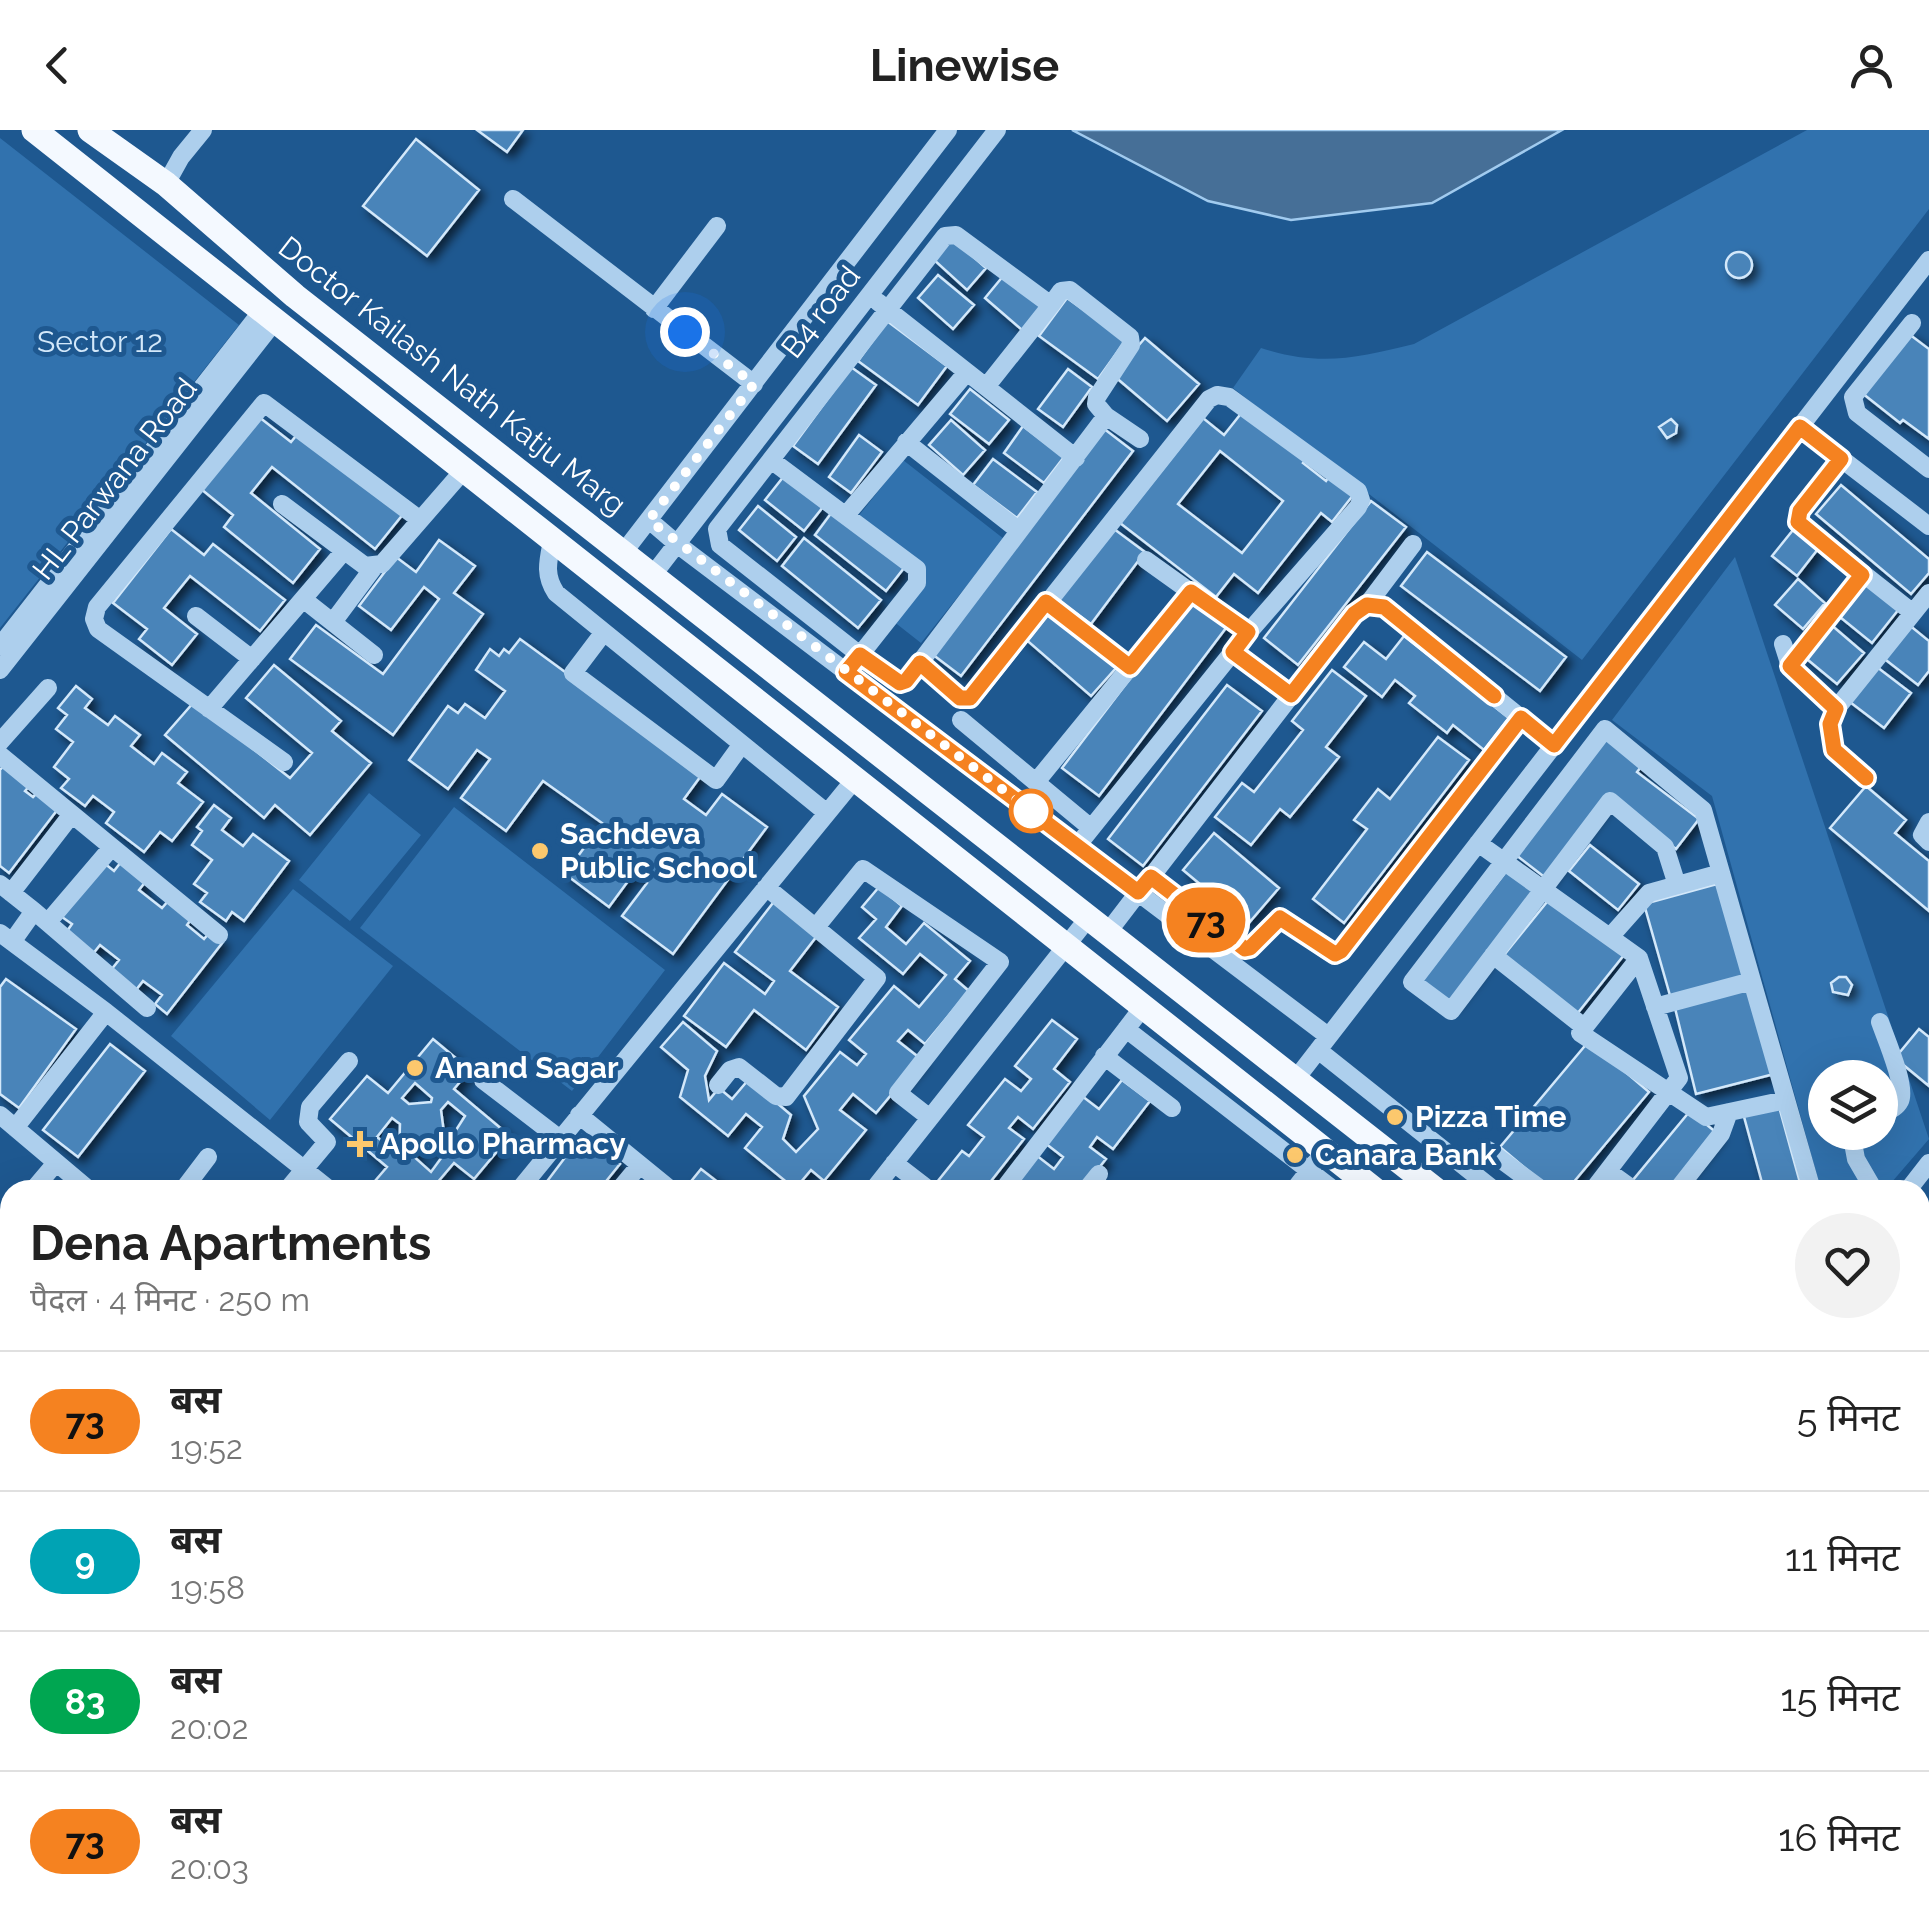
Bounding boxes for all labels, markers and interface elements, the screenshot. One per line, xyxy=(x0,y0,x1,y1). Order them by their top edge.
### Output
icon: back xyxy=(30,38,85,93)
icon: person xyxy=(1844,38,1899,93)
text: Linewise xyxy=(870,39,1059,92)
street label: Doctor Kailash Nath Katju Marg xyxy=(272,229,633,522)
street label: B4 road xyxy=(774,259,867,365)
your location xyxy=(660,307,710,357)
park label: Sector 12 xyxy=(37,324,163,359)
street label: HL Parwana Road xyxy=(25,371,204,586)
unlabelled marker xyxy=(1010,790,1052,832)
place label: Sachdeva Public School xyxy=(560,816,757,885)
marker: Sachdeva Public School xyxy=(529,840,551,862)
line badge: 73 xyxy=(1161,888,1251,952)
text: 73 xyxy=(1186,900,1226,941)
place label: Anand Sagar xyxy=(435,1050,619,1085)
marker: Anand Sagar xyxy=(404,1057,426,1079)
map controls xyxy=(1808,1060,1898,1150)
button: layers xyxy=(1808,1060,1898,1150)
place label: Pizza Time xyxy=(1415,1099,1567,1134)
marker: Pizza Time xyxy=(1384,1106,1406,1128)
place label: Apollo Pharmacy xyxy=(380,1126,626,1161)
marker: Apollo Pharmacy xyxy=(349,1133,371,1155)
place label: Canara Bank xyxy=(1315,1137,1497,1172)
marker: Canara Bank xyxy=(1284,1144,1306,1166)
button: heart xyxy=(1795,1213,1900,1318)
text: Dena Apartments xyxy=(30,1215,431,1271)
text: पैदल · 4 मिनट · 250 m xyxy=(30,1281,310,1318)
text: बस xyxy=(170,1377,222,1422)
text: 5 मिनट xyxy=(1797,1395,1900,1440)
text: 73 xyxy=(65,1401,105,1442)
text: 19:52 xyxy=(170,1429,243,1466)
text: बस xyxy=(170,1517,222,1562)
text: 11 मिनट xyxy=(1785,1535,1900,1580)
text: 9 xyxy=(75,1541,95,1582)
text: 19:58 xyxy=(170,1569,245,1606)
text: बस xyxy=(170,1657,222,1702)
text: 15 मिनट xyxy=(1781,1675,1900,1720)
text: 83 xyxy=(65,1681,105,1722)
text: 20:02 xyxy=(170,1709,249,1746)
text: बस xyxy=(170,1797,222,1842)
text: 16 मिनट xyxy=(1778,1815,1900,1860)
text: 73 xyxy=(65,1821,105,1862)
text: 20:03 xyxy=(170,1849,249,1886)

